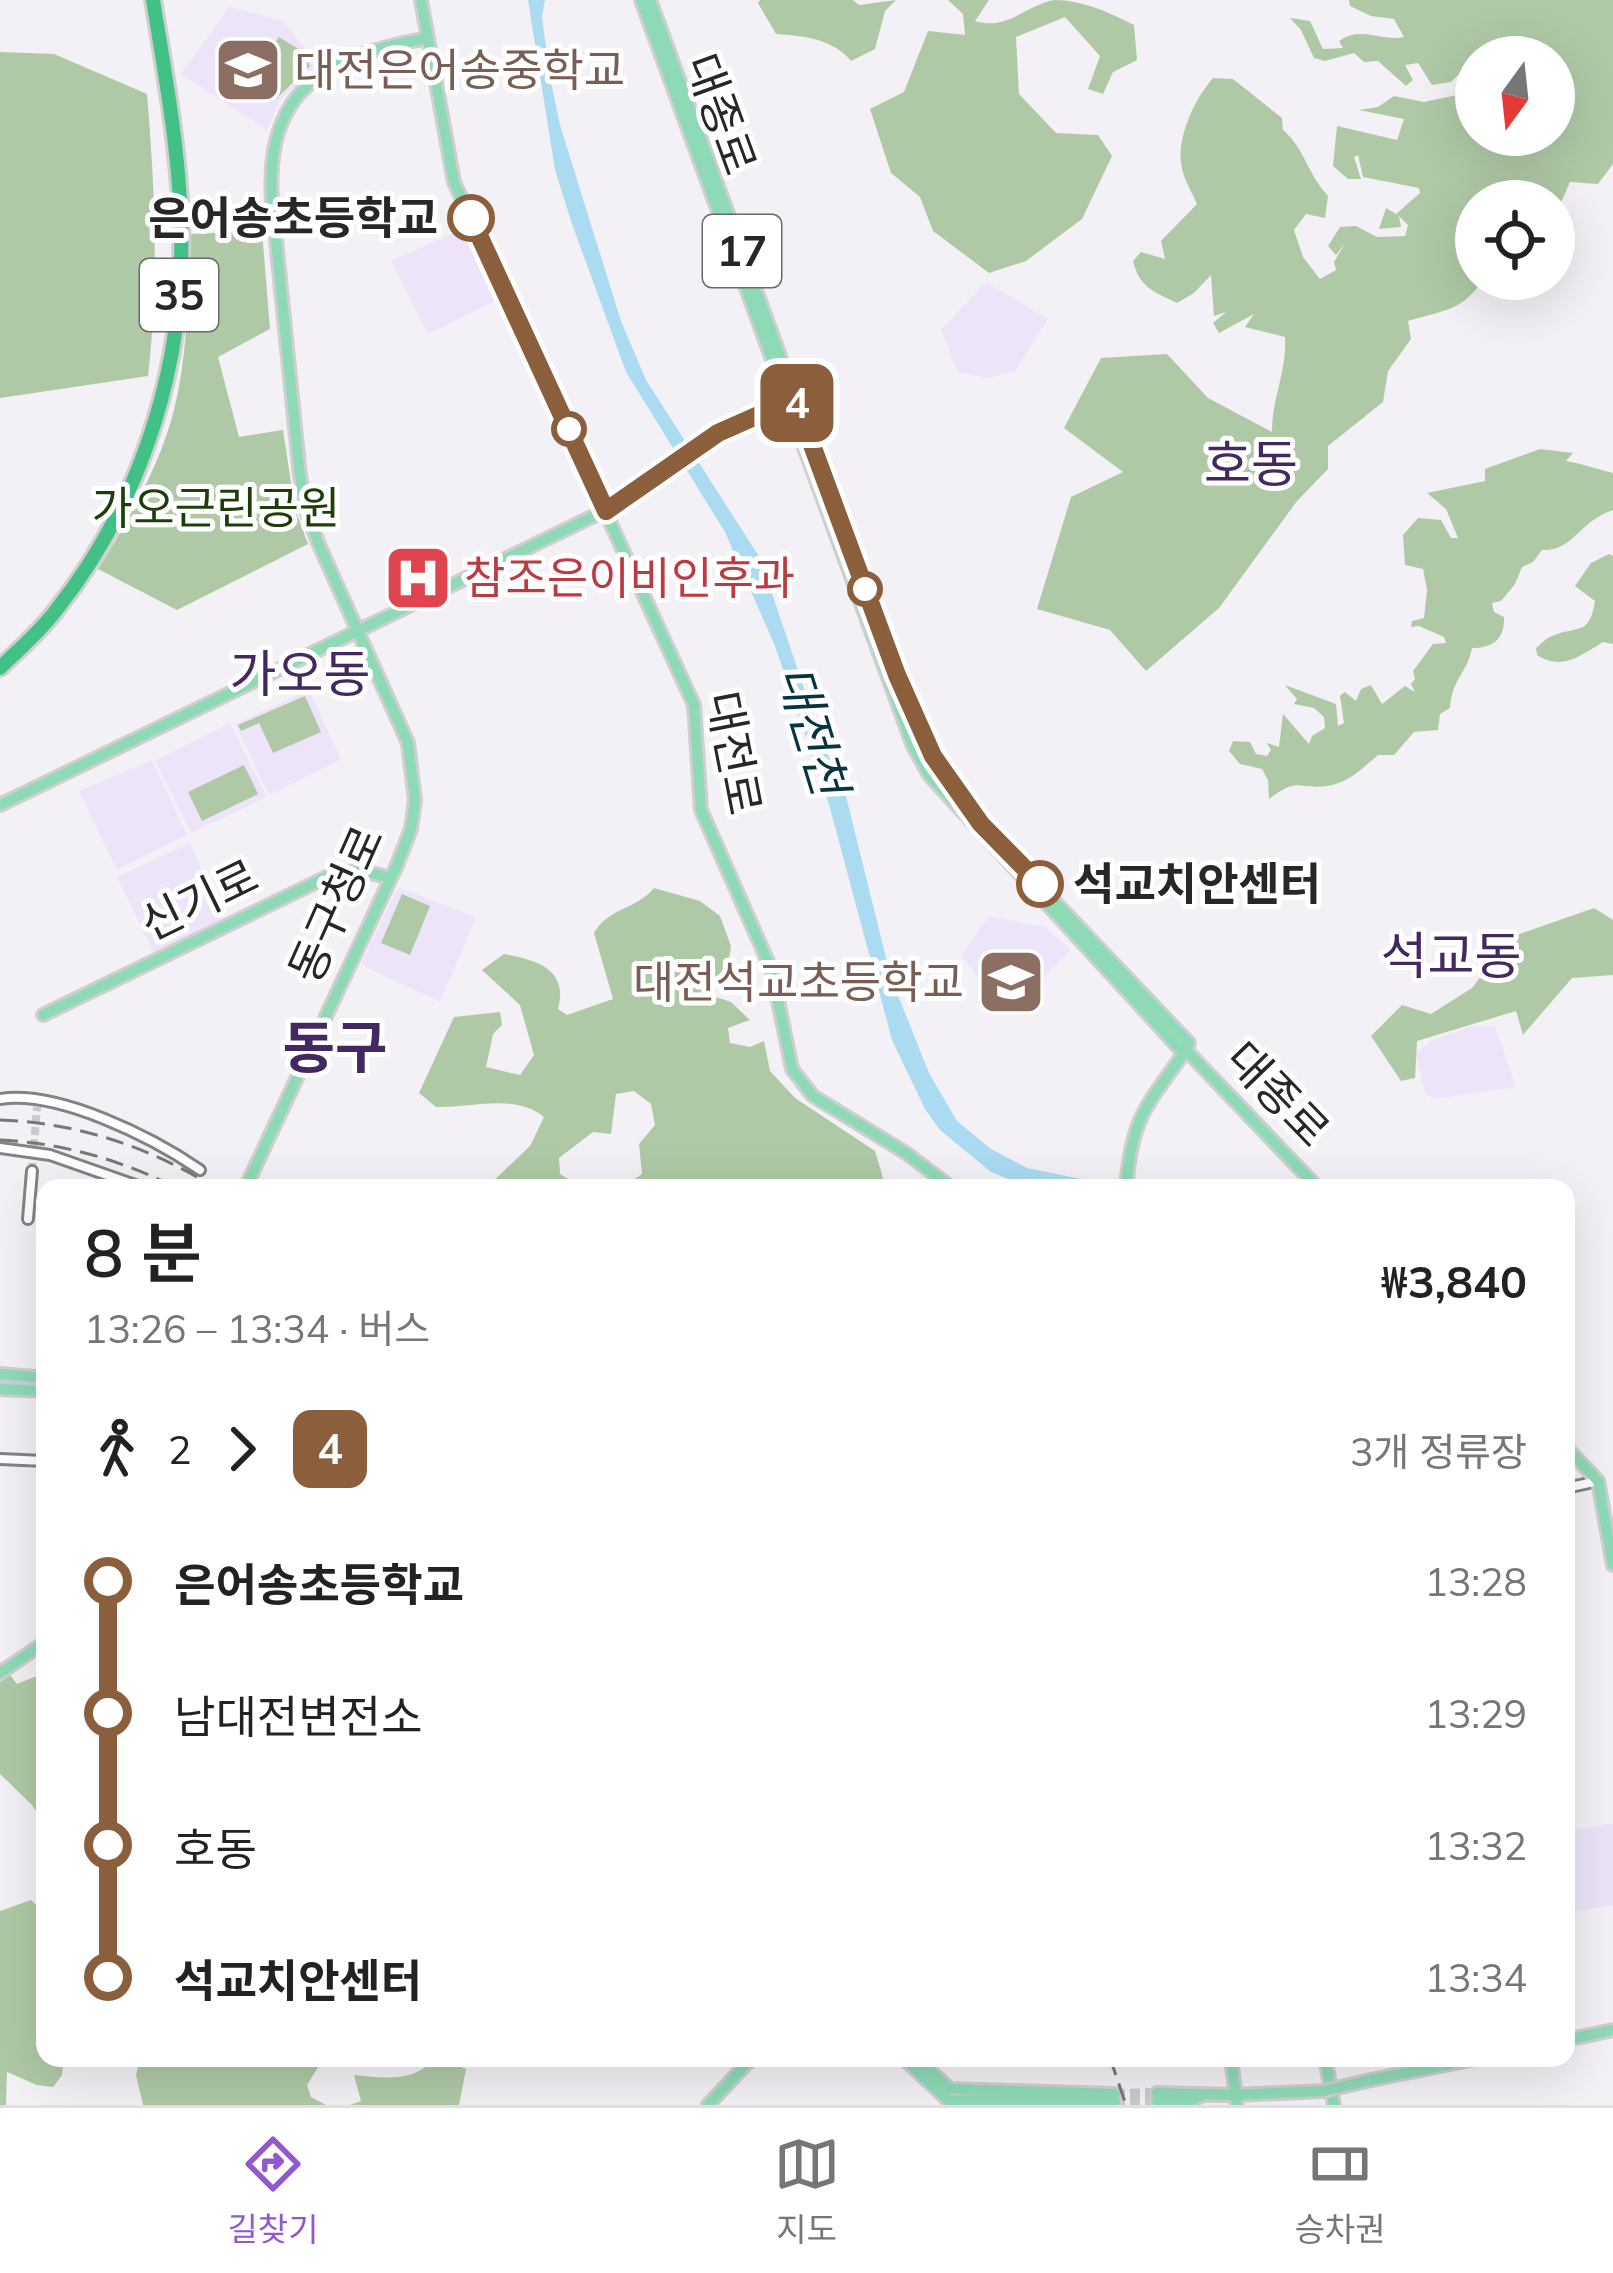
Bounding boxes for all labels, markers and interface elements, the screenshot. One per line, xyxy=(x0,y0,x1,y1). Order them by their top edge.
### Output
school or university icon: 대전은어송중학교 xyxy=(213,35,283,105)
north arrow xyxy=(1455,36,1575,156)
map controls xyxy=(1455,36,1575,300)
place label: 대전은어송중학교 xyxy=(294,41,625,97)
street label: 대종로 xyxy=(674,46,769,182)
button: locate xyxy=(1455,180,1575,300)
place label: 은어송초등학교 xyxy=(148,189,438,245)
marker: 은어송초등학교 xyxy=(449,196,493,240)
road number: 17 xyxy=(703,215,781,287)
road number: 35 xyxy=(140,259,218,331)
line badge: 4 xyxy=(758,364,836,442)
text: 4 xyxy=(784,376,810,429)
unlabelled marker xyxy=(553,413,585,445)
district label: 호동 xyxy=(1204,431,1298,495)
park label: 가오근린공원 xyxy=(92,479,340,535)
hospital icon: 참조은이비인후과 xyxy=(383,543,453,613)
place label: 참조은이비인후과 xyxy=(464,549,795,605)
unlabelled marker xyxy=(849,573,881,605)
district label: 가오동 xyxy=(230,641,370,705)
water label: 대전천 xyxy=(765,658,862,806)
street label: 대전로 xyxy=(696,687,774,819)
street label: 동구청로 xyxy=(276,817,394,991)
street label: 신기로 xyxy=(130,847,267,951)
place label: 석교치안센터 xyxy=(1073,855,1321,911)
marker: 석교치안센터 xyxy=(1018,862,1062,906)
district label: 석교동 xyxy=(1381,923,1521,987)
school or university icon: 대전석교초등학교 xyxy=(976,947,1046,1017)
place label: 대전석교초등학교 xyxy=(633,953,964,1009)
district label: 동구 xyxy=(283,1011,387,1082)
street label: 대종로 xyxy=(1215,1029,1342,1157)
text: 8 분 xyxy=(84,1211,202,1294)
text: ₩3,840 xyxy=(1381,1253,1527,1309)
text: 13:26 – 13:34 · 버스 xyxy=(84,1304,430,1353)
icon: walk xyxy=(84,1416,150,1482)
icon: forward xyxy=(209,1416,275,1482)
text: 4 xyxy=(317,1422,343,1475)
text: 2 xyxy=(168,1425,191,1474)
text: 3개 정류장 xyxy=(1350,1427,1527,1476)
text: 은어송초등학교 xyxy=(174,1556,464,1612)
text: 13:28 xyxy=(1425,1557,1527,1606)
text: 남대전변전소 xyxy=(174,1688,422,1744)
text: 13:29 xyxy=(1425,1689,1527,1738)
text: 호동 xyxy=(174,1820,257,1876)
text: 13:32 xyxy=(1425,1821,1527,1870)
text: 석교치안센터 xyxy=(174,1952,422,2008)
text: 13:34 xyxy=(1425,1953,1527,2002)
tab: 길찾기 xyxy=(227,2131,319,2251)
tab: 지도 xyxy=(774,2131,840,2251)
tab: 승차권 xyxy=(1294,2131,1386,2251)

